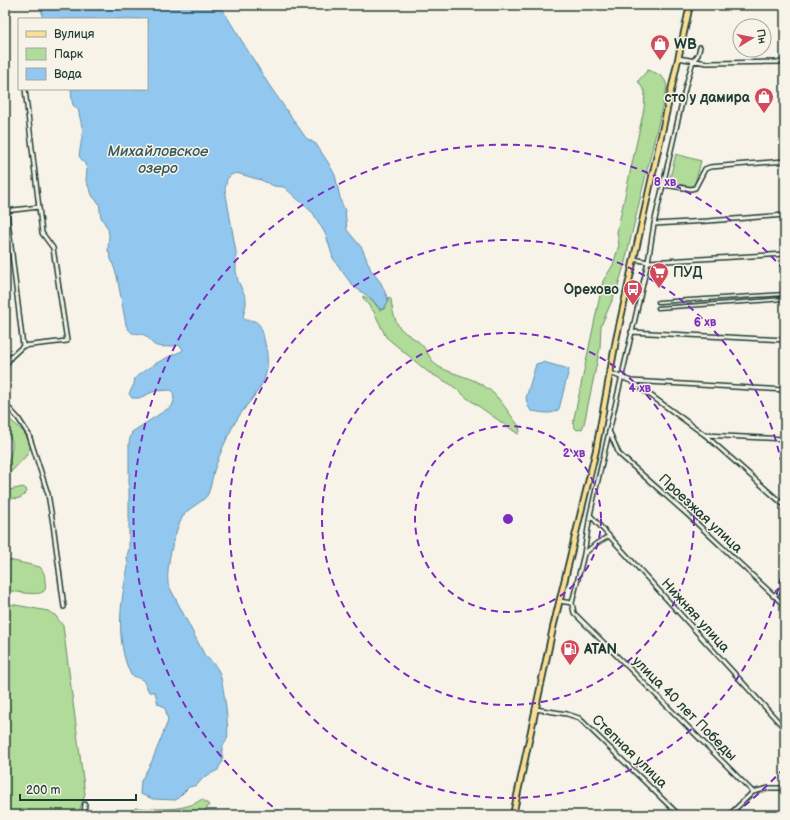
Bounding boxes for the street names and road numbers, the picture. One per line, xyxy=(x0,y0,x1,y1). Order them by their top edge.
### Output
street label: Проезжая улица xyxy=(655,470,747,557)
street label: Нижняя улица xyxy=(658,575,734,656)
street label: улица 40 лет Победы xyxy=(629,653,740,764)
street label: Степная улица xyxy=(588,711,671,792)

